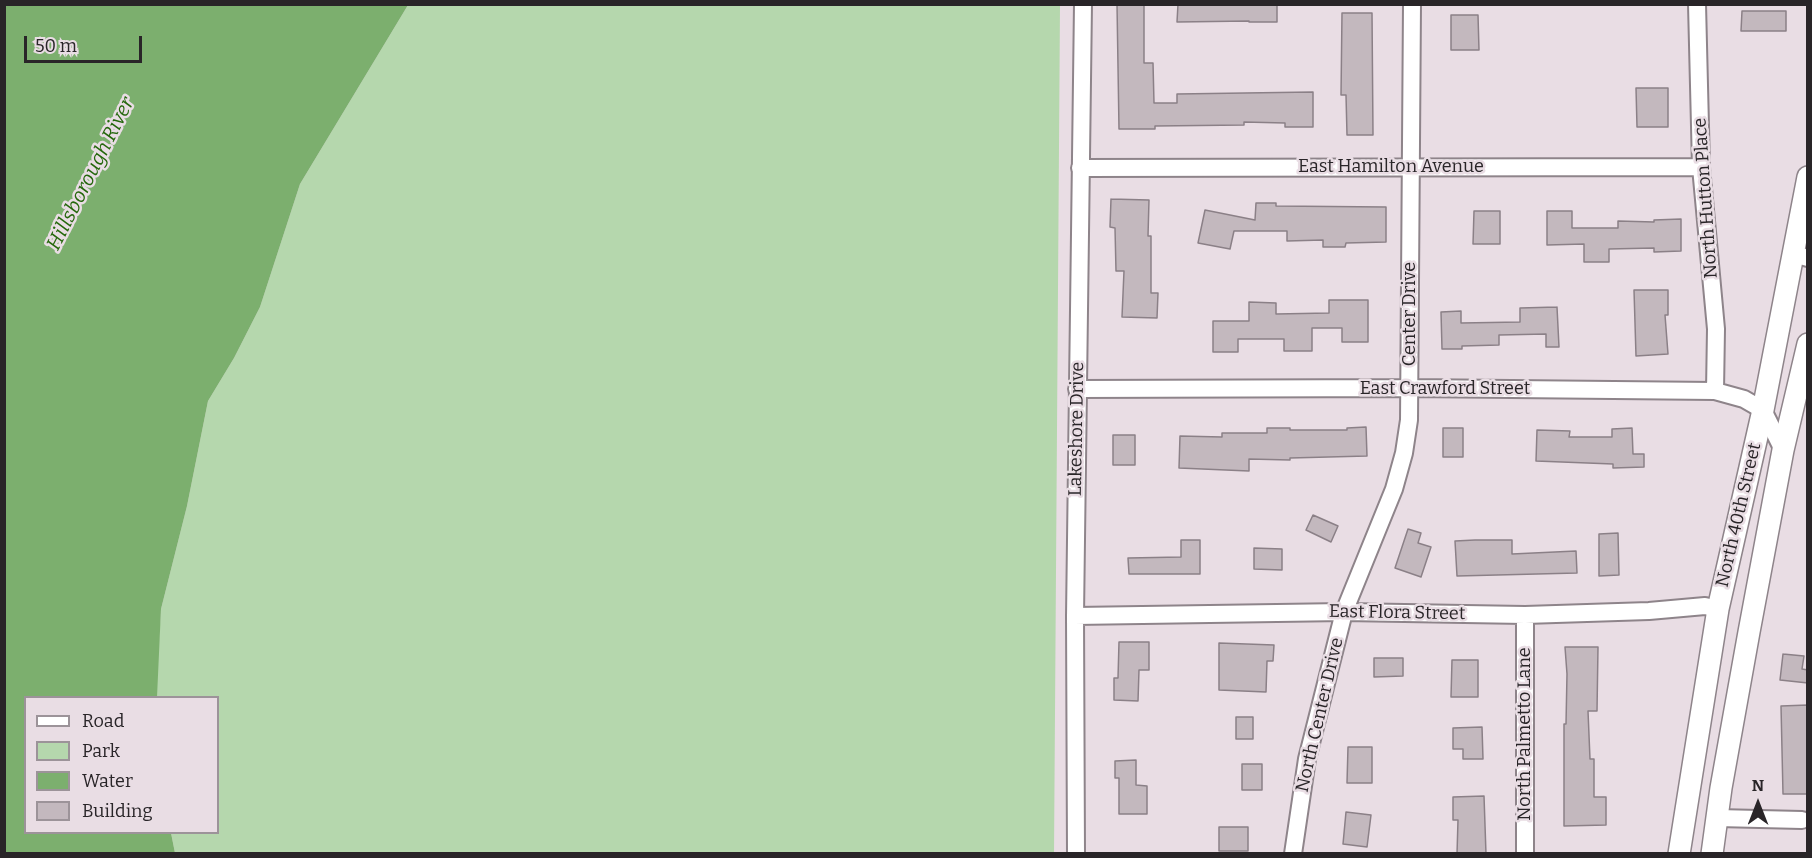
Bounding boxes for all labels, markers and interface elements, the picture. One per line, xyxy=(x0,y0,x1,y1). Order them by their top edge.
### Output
scale bar xyxy=(27,24,146,62)
text: 50 m xyxy=(35,35,77,57)
water label: Hillsborough River xyxy=(42,94,140,254)
street label: North Hutton Place xyxy=(1690,117,1722,279)
street label: East Hamilton Avenue xyxy=(1298,156,1484,178)
street label: Center Drive xyxy=(1399,262,1421,366)
street label: Lakeshore Drive xyxy=(1065,362,1089,496)
street label: East Crawford Street xyxy=(1360,378,1530,400)
street label: North 40th Street xyxy=(1712,441,1766,589)
street label: East Flora Street xyxy=(1329,601,1465,625)
street label: North Center Drive xyxy=(1292,636,1348,794)
street label: North Palmetto Lane xyxy=(1514,647,1536,821)
legend xyxy=(24,696,219,834)
text: Road xyxy=(82,710,124,732)
text: Park xyxy=(82,740,120,762)
text: Water xyxy=(82,770,133,792)
north arrow xyxy=(1728,774,1788,834)
text: N xyxy=(1752,776,1764,795)
text: Building xyxy=(82,800,153,822)

